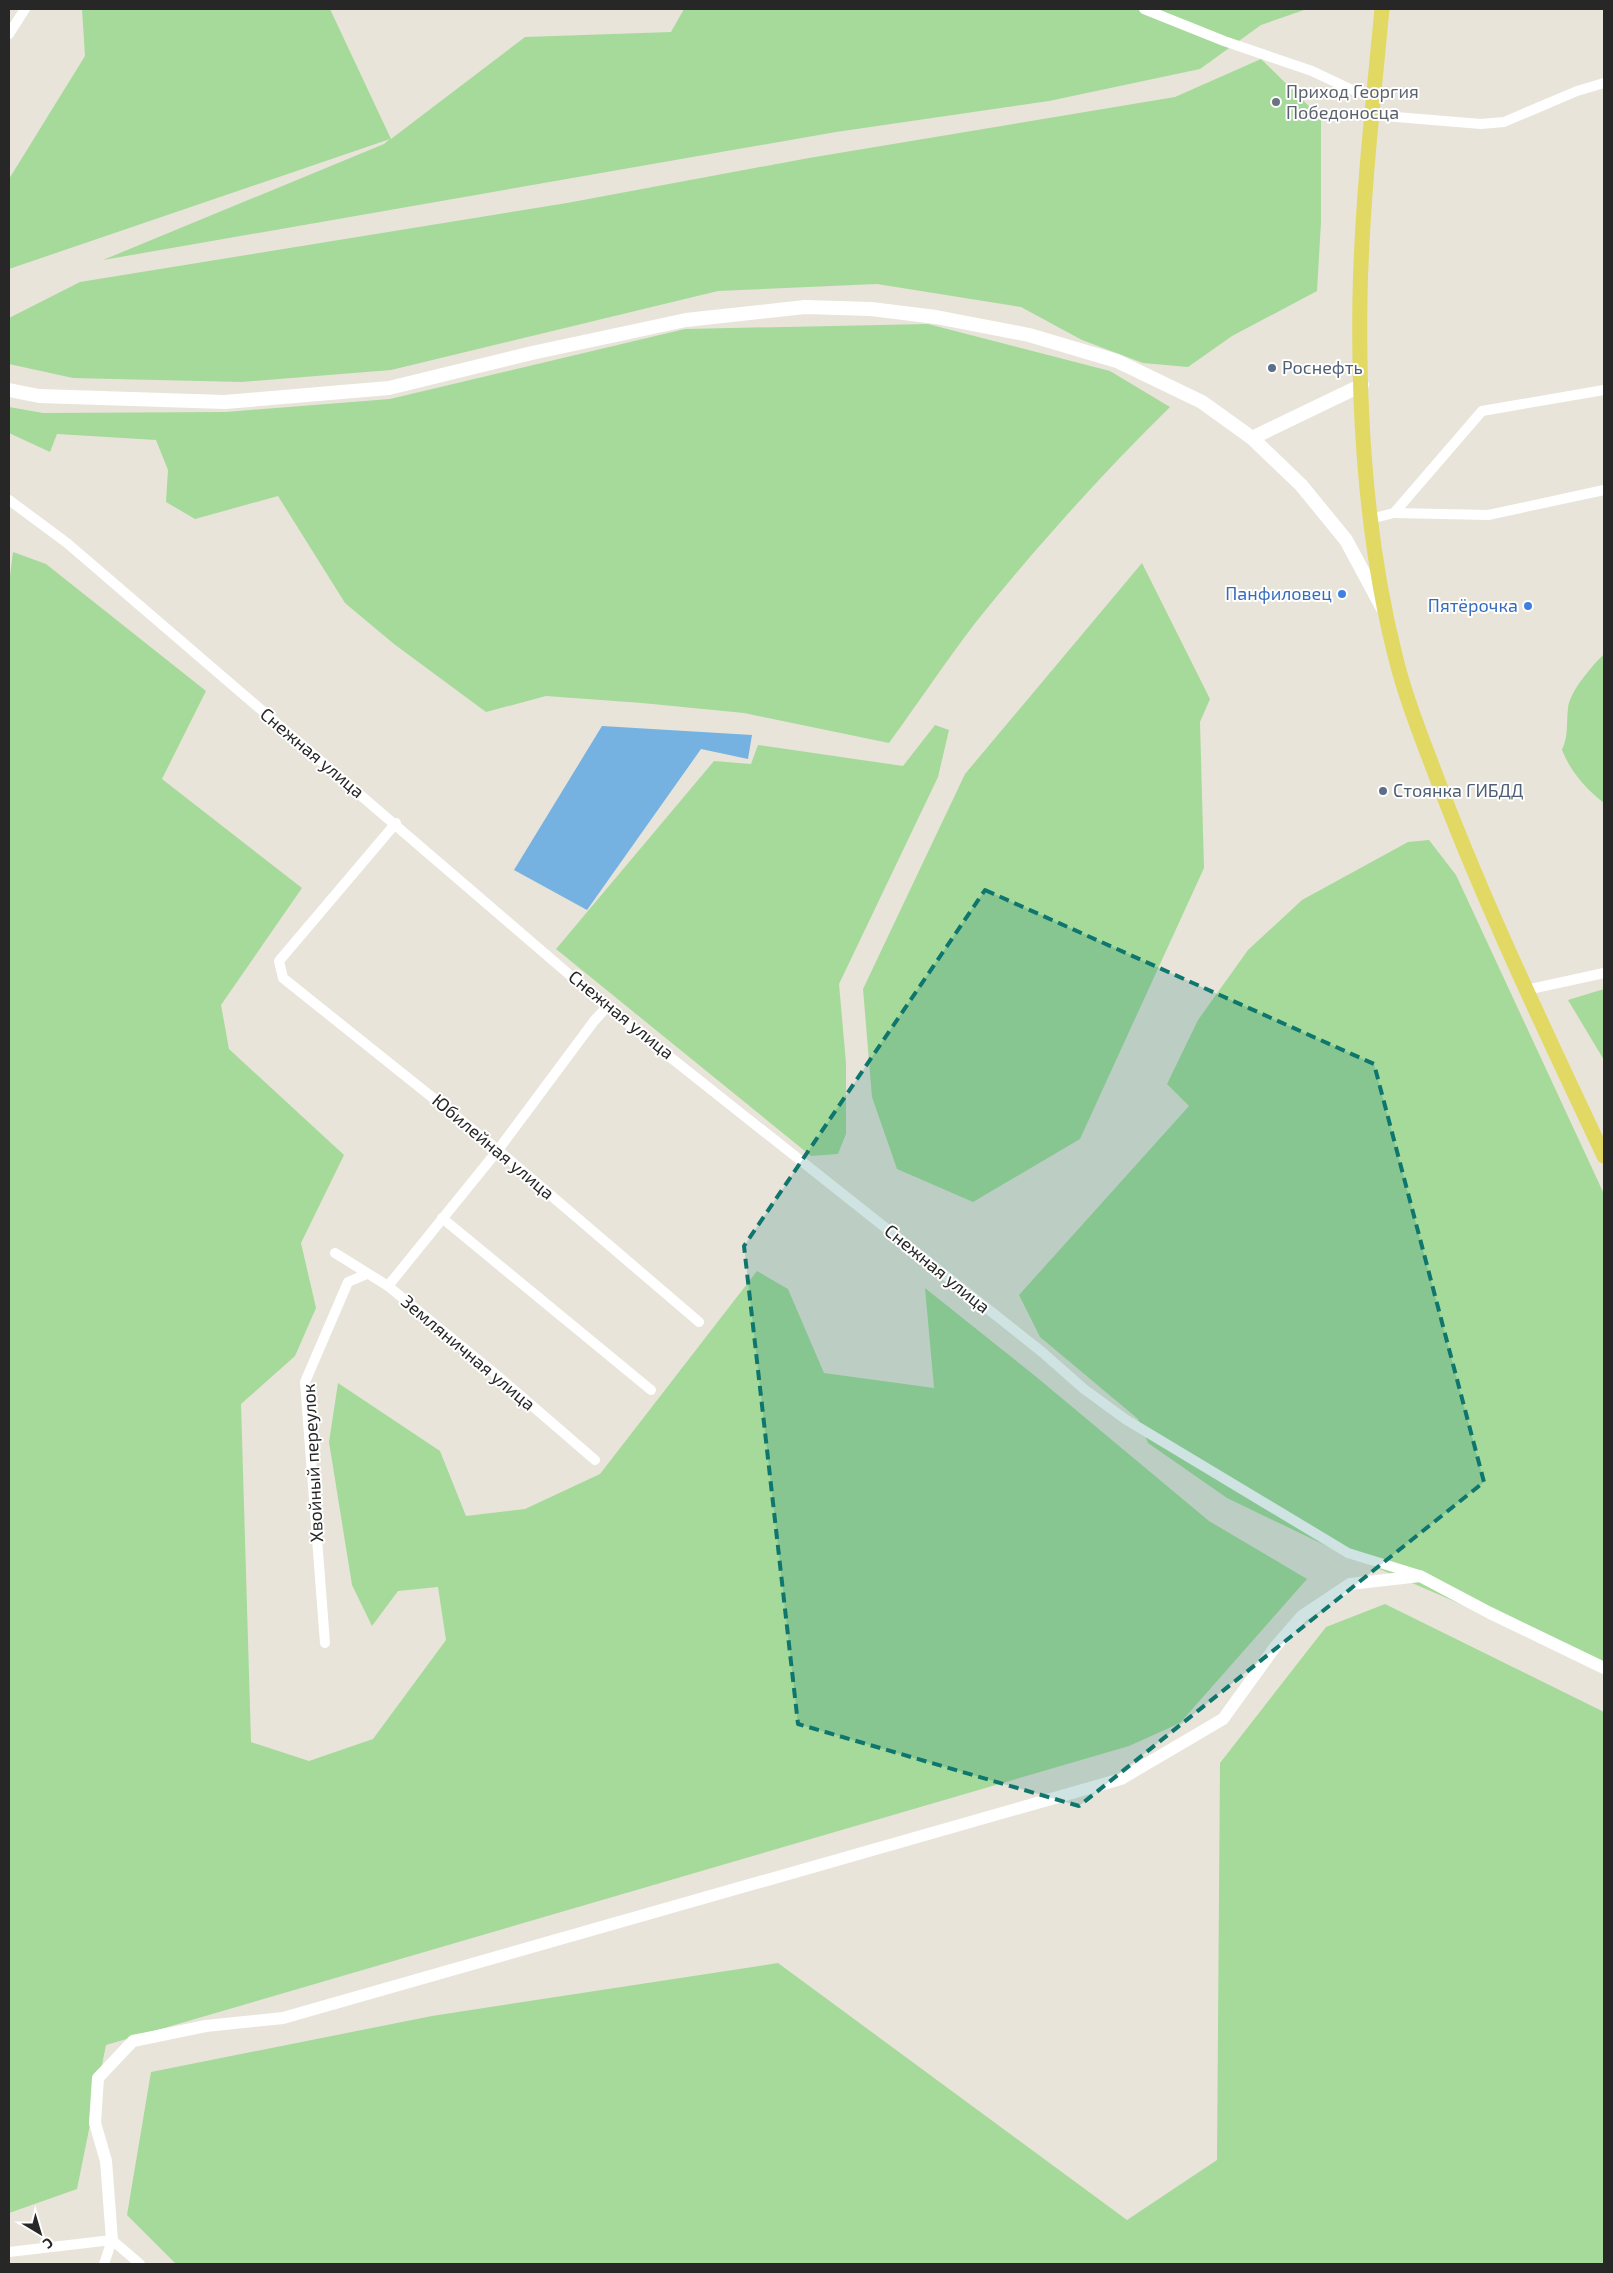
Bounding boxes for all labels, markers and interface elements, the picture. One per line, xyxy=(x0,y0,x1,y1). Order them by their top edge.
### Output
place label: Приход Георгия Победоносца xyxy=(1286,80,1419,123)
marker: Приход Георгия Победоносца xyxy=(1270,96,1282,108)
place label: Роснефть xyxy=(1282,356,1363,378)
marker: Роснефть xyxy=(1266,362,1278,374)
place label: Панфиловец xyxy=(1225,582,1332,604)
marker: Панфиловец xyxy=(1336,588,1348,600)
place label: Пятёрочка xyxy=(1428,594,1518,616)
marker: Пятёрочка xyxy=(1522,600,1534,612)
street label: Снежная улица xyxy=(256,702,369,802)
place label: Стоянка ГИБДД xyxy=(1393,779,1524,801)
marker: Стоянка ГИБДД xyxy=(1377,785,1389,797)
street label: Снежная улица xyxy=(565,965,679,1063)
street label: Юбилейная улица xyxy=(428,1089,559,1204)
street label: Снежная улица xyxy=(881,1219,995,1317)
street label: Земляничная улица xyxy=(397,1290,540,1415)
street label: Хвойный переулок xyxy=(297,1383,327,1543)
north arrow xyxy=(15,2208,65,2258)
text: С xyxy=(40,2234,57,2253)

